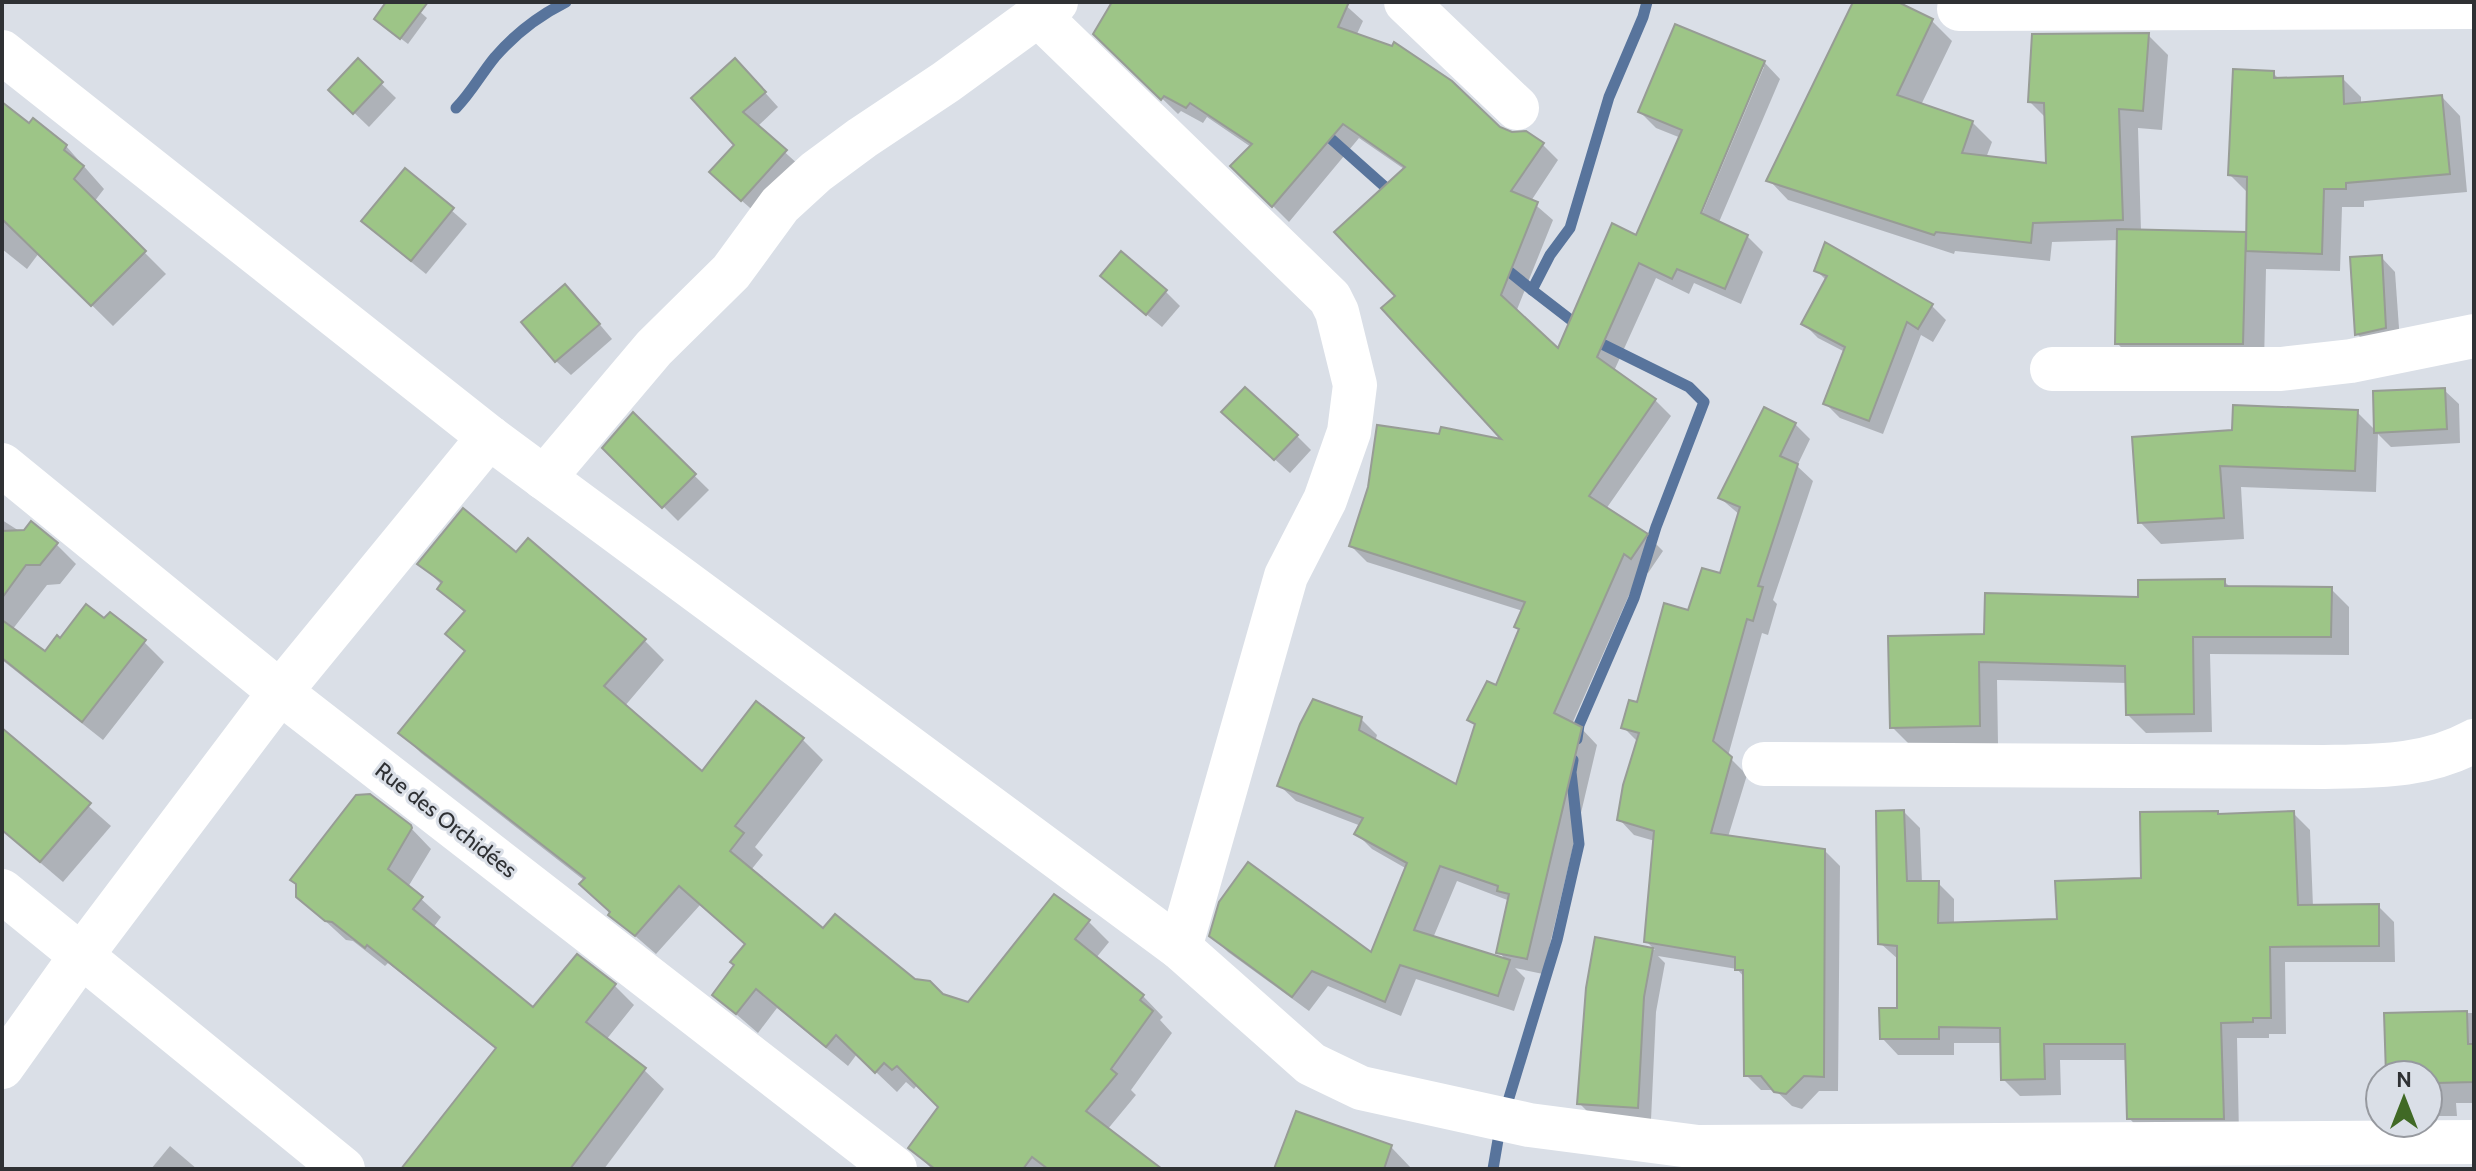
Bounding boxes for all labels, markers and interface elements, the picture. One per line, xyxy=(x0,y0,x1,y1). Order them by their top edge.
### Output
street label: Rue des Orchidées xyxy=(370,756,522,884)
north arrow xyxy=(2364,1059,2444,1139)
text: N xyxy=(2396,1066,2412,1093)

